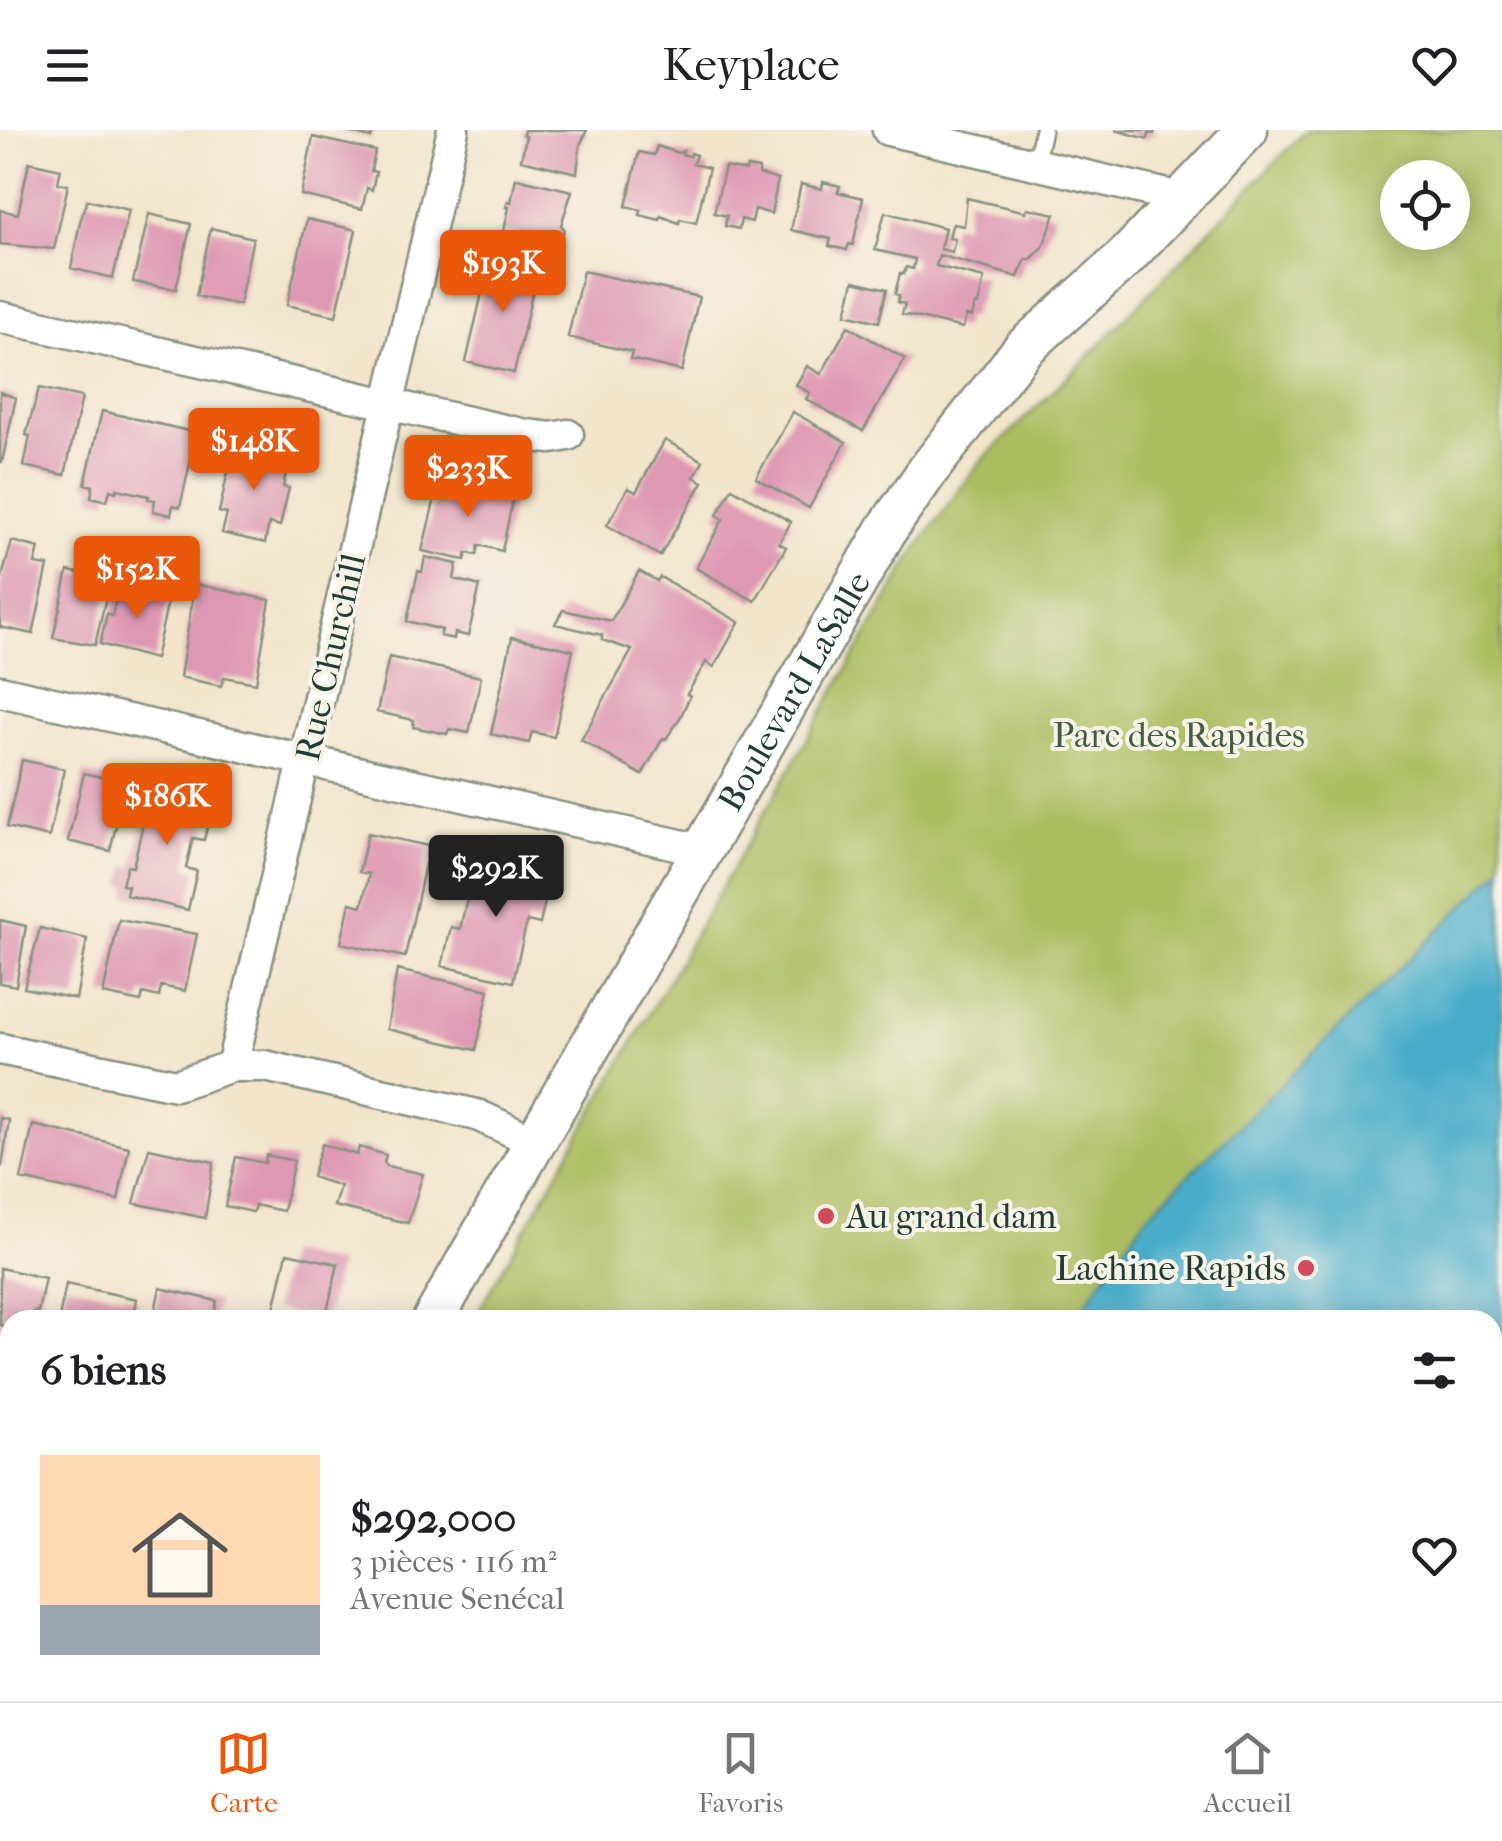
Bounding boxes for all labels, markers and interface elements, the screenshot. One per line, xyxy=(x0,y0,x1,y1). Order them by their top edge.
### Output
icon: menu xyxy=(40,38,95,93)
icon: heart xyxy=(1407,38,1462,93)
text: Keyplace xyxy=(663,39,839,92)
map controls xyxy=(1380,160,1470,250)
button: locate xyxy=(1380,160,1470,250)
pin: $193K xyxy=(433,230,573,315)
text: $193K xyxy=(462,244,544,281)
pin: $148K xyxy=(184,408,324,493)
text: $148K xyxy=(210,422,298,459)
pin: $233K xyxy=(398,435,538,520)
text: $233K xyxy=(426,449,510,486)
pin: $152K xyxy=(67,536,207,621)
street label: Rue Churchill xyxy=(287,549,374,765)
text: $152K xyxy=(96,550,178,587)
street label: Boulevard LaSalle xyxy=(710,564,879,818)
park label: Parc des Rapides xyxy=(1053,715,1305,756)
pin: $186K xyxy=(97,763,237,848)
text: $186K xyxy=(124,777,210,814)
pin: $292K xyxy=(426,835,566,920)
text: $292K xyxy=(451,849,541,886)
place label: Au grand dam xyxy=(844,1196,1057,1237)
marker: Au grand dam xyxy=(815,1205,837,1227)
place label: Lachine Rapids xyxy=(1055,1248,1286,1289)
marker: Lachine Rapids xyxy=(1295,1257,1317,1279)
icon: filters xyxy=(1407,1343,1462,1398)
text: 6 biens xyxy=(40,1346,166,1395)
text: $292,000 xyxy=(350,1494,517,1543)
icon: home xyxy=(120,1495,240,1615)
icon: heart xyxy=(1407,1528,1462,1583)
text: 3 pièces · 116 m² xyxy=(350,1543,557,1580)
text: Avenue Senécal xyxy=(350,1580,565,1617)
tab: Carte xyxy=(210,1726,278,1819)
tab: Favoris xyxy=(698,1726,783,1819)
tab: Accueil xyxy=(1203,1726,1292,1819)

